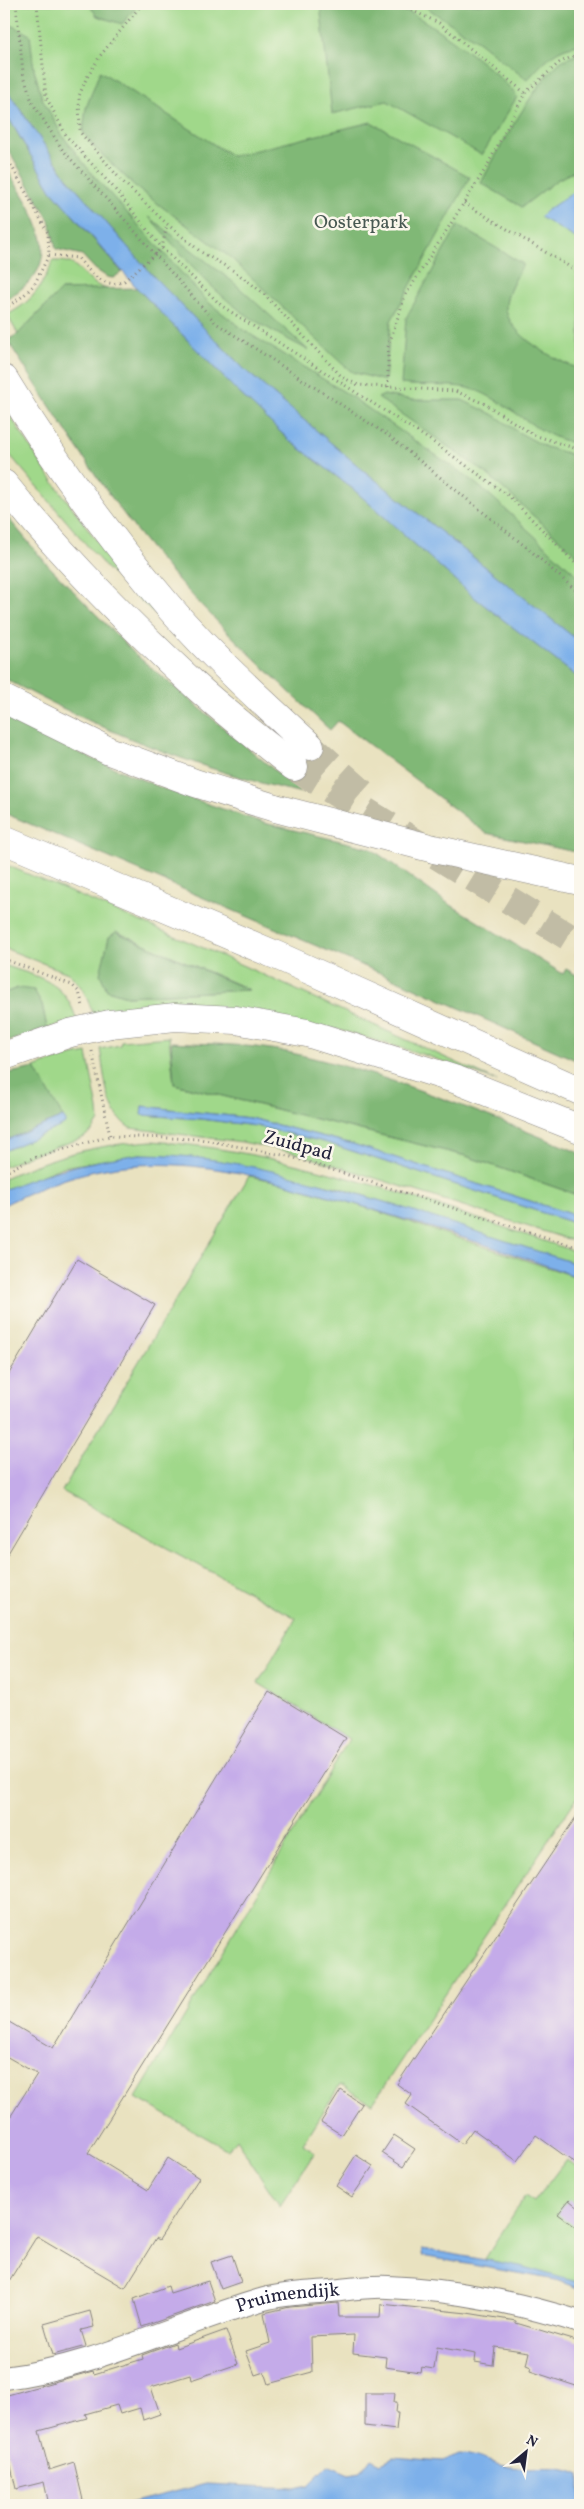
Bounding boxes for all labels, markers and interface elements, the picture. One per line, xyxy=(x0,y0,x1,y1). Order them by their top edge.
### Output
park label: Oosterpark xyxy=(314,210,408,236)
street label: Zuidpad xyxy=(261,1124,335,1168)
street label: Pruimendijk xyxy=(233,2277,341,2320)
north arrow xyxy=(502,2426,552,2476)
text: N xyxy=(523,2431,541,2453)

